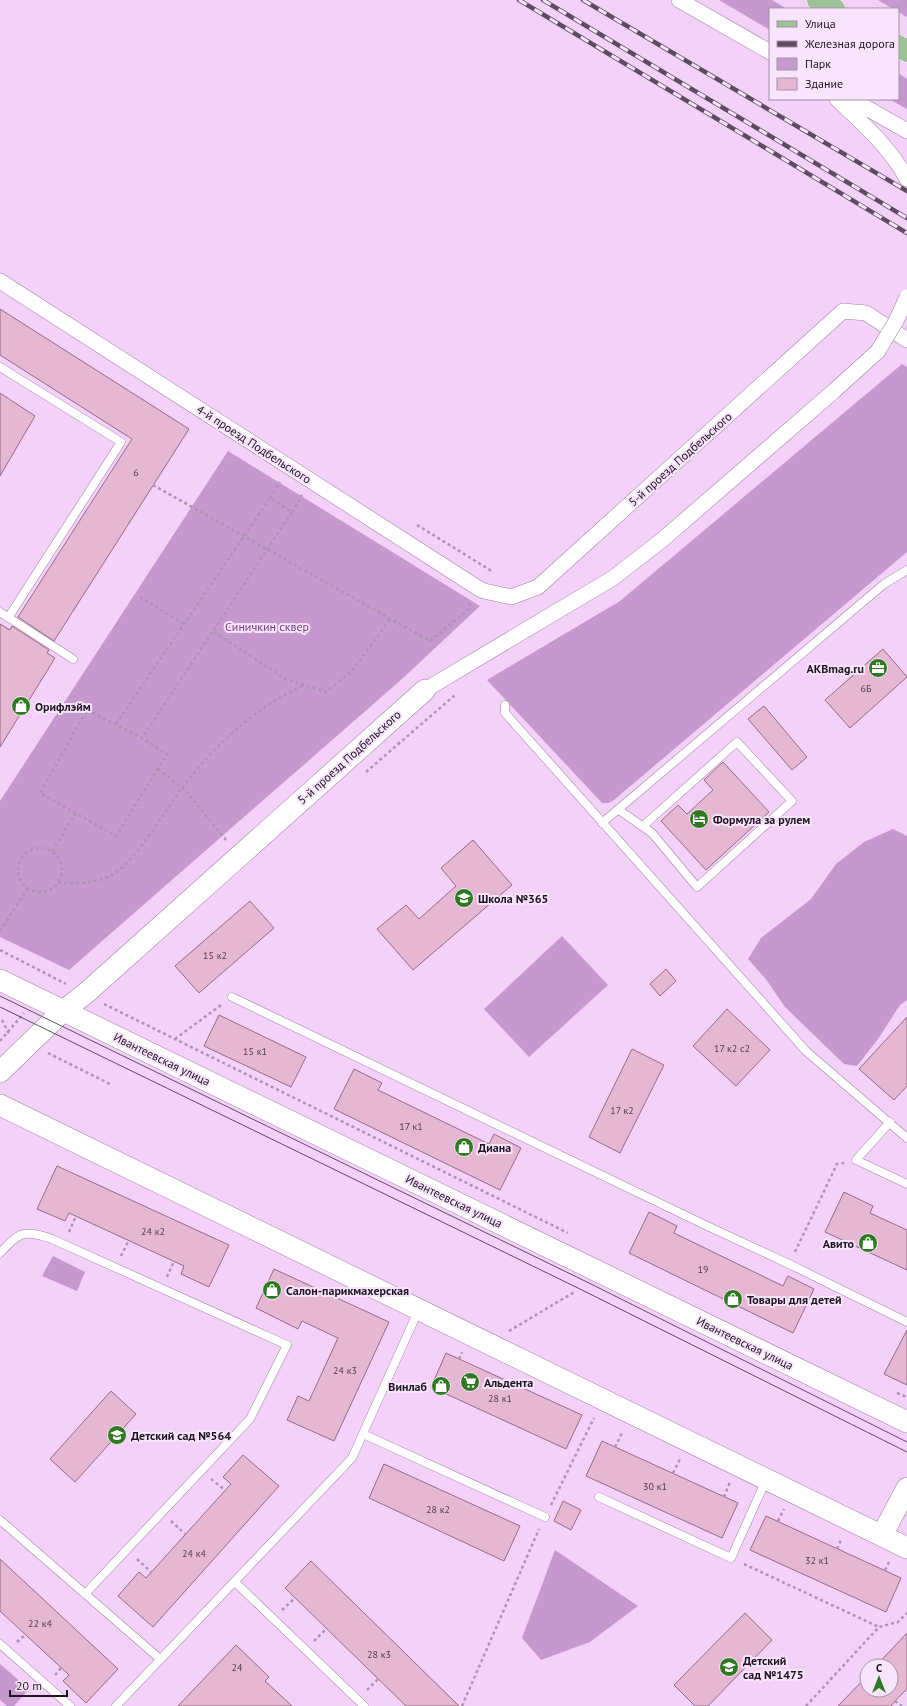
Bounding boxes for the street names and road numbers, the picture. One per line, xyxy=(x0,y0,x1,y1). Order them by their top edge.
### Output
street label: 4-й проезд Подбельского xyxy=(194,401,314,487)
street label: 5-й проезд Подбельского xyxy=(625,409,735,509)
street label: 5-й проезд Подбельского xyxy=(294,707,404,807)
street label: Ивантеевская улица xyxy=(111,1029,213,1089)
street label: Ивантеевская улица xyxy=(403,1171,505,1231)
street label: Ивантеевская улица xyxy=(694,1313,796,1373)

